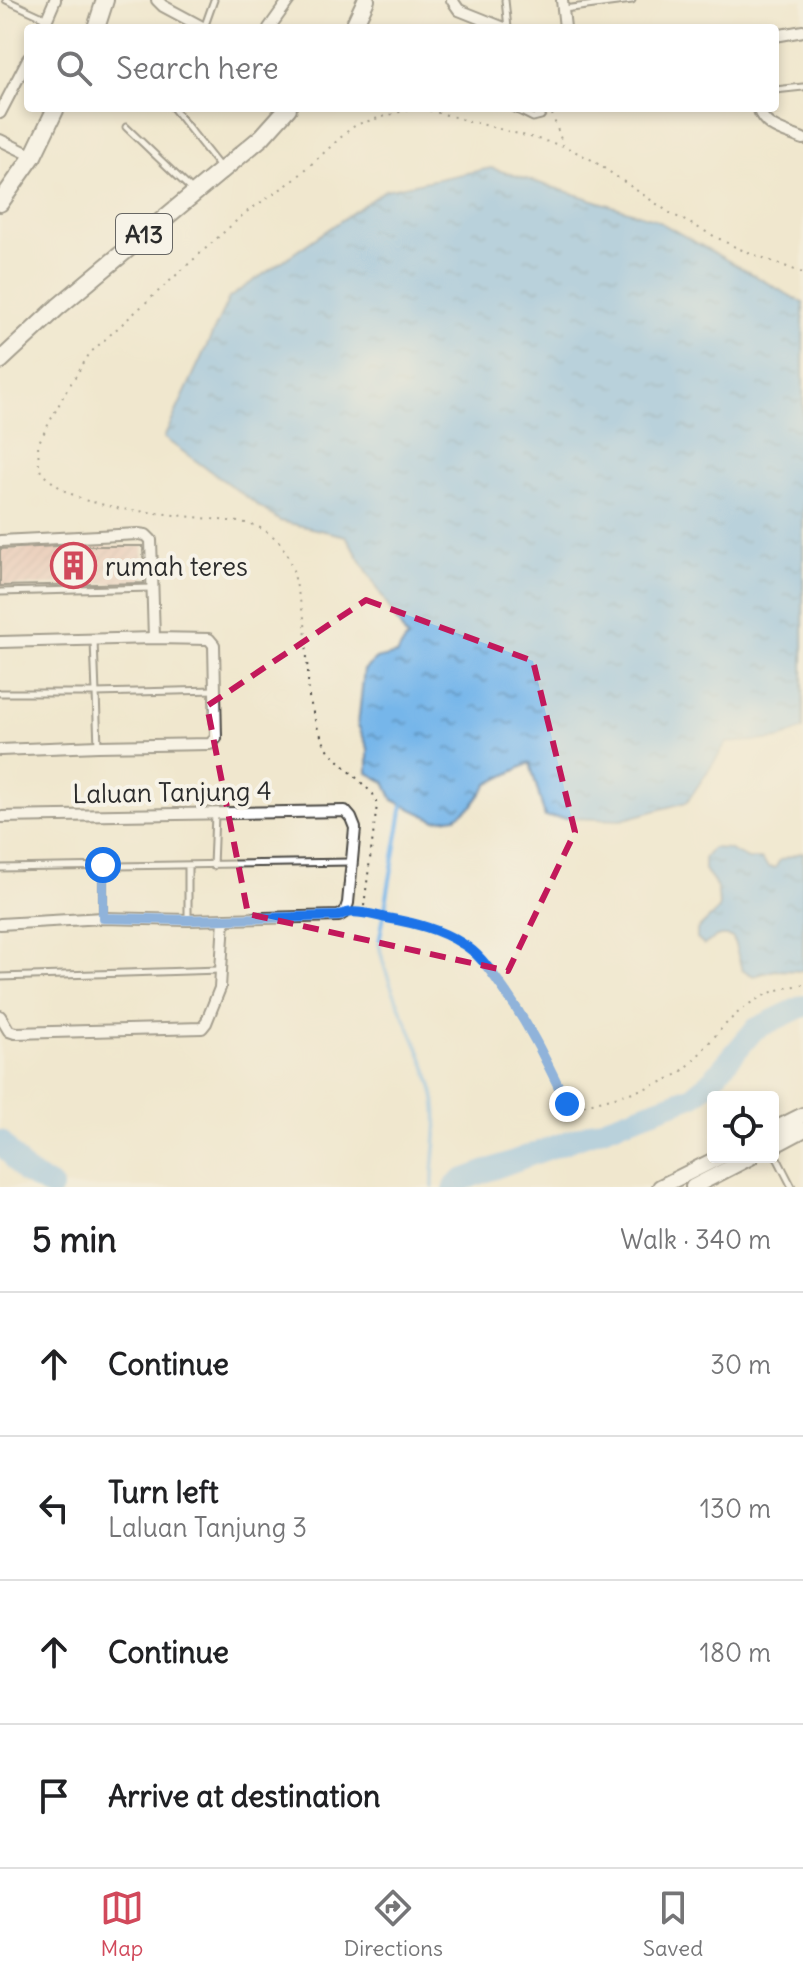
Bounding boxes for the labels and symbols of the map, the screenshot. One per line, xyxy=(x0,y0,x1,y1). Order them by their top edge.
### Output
road number: A13 xyxy=(116,214,172,254)
building icon: rumah teres xyxy=(50,542,98,590)
place label: rumah teres xyxy=(105,550,248,583)
street label: Laluan Tanjung 4 xyxy=(72,774,272,810)
route start xyxy=(85,847,121,883)
route end xyxy=(549,1086,585,1122)

